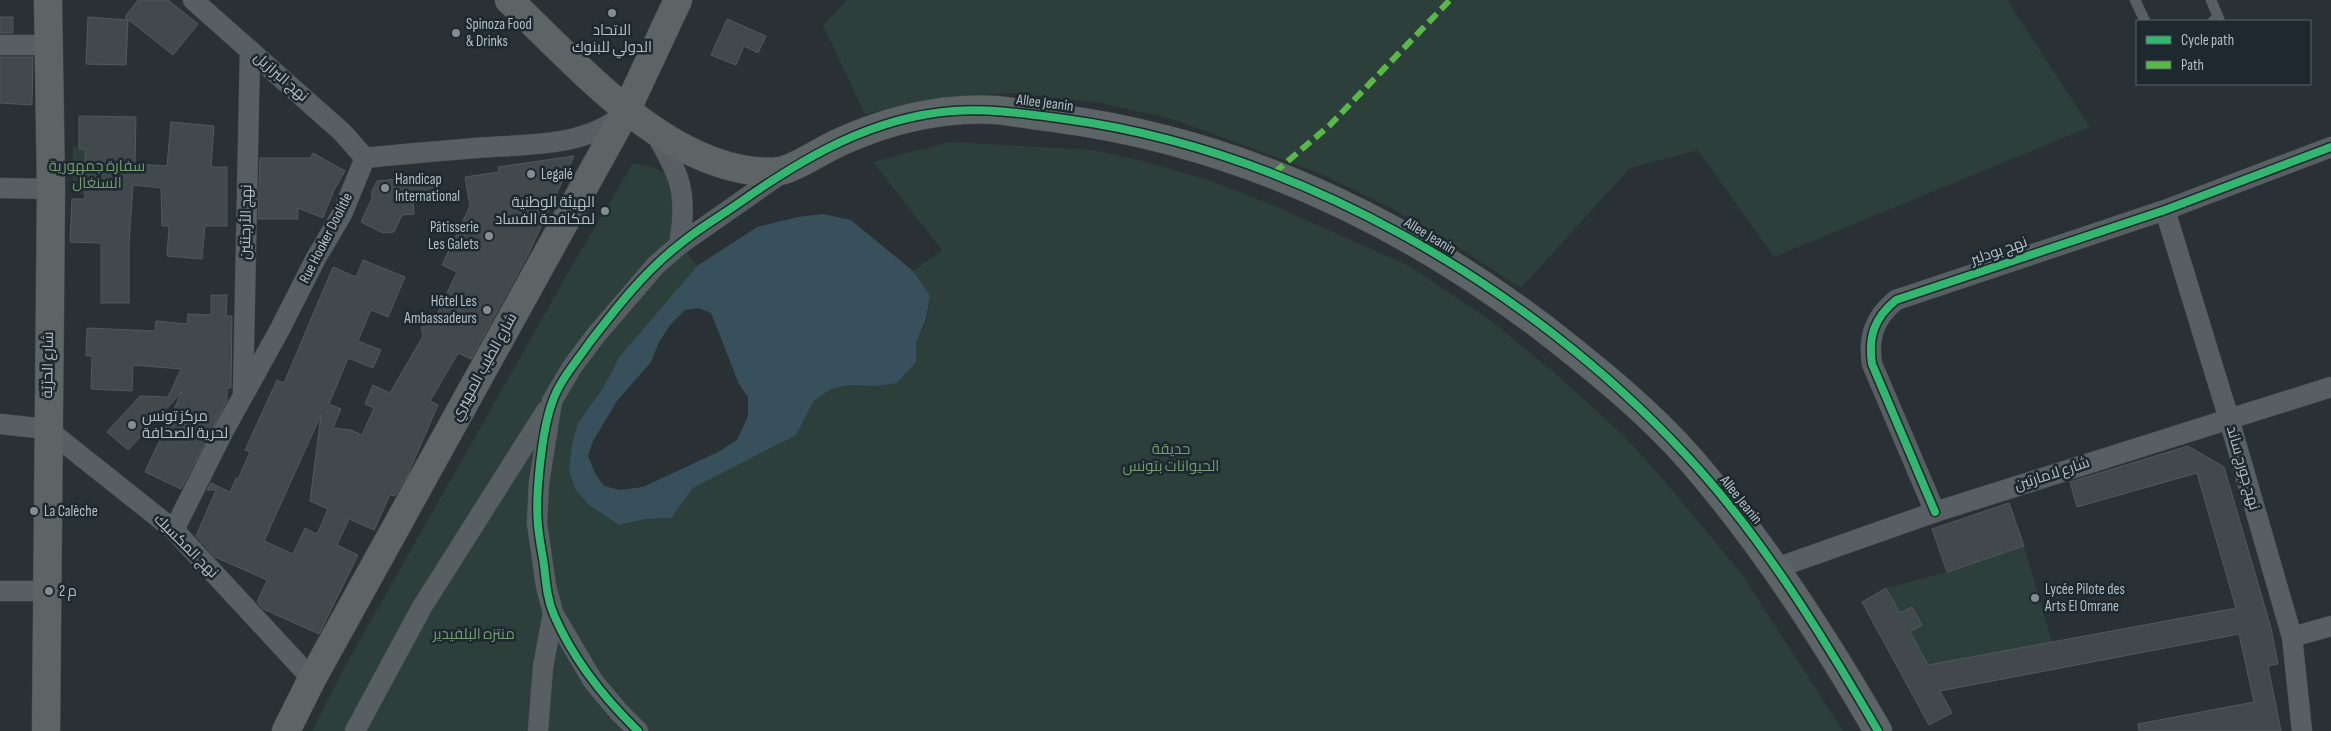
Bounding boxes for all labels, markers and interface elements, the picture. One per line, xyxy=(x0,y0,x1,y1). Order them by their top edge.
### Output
marker: الاتحاد الدولي للبنوك xyxy=(606,7,618,19)
place label: Spinoza Food & Drinks xyxy=(466,15,532,51)
legend xyxy=(2136,20,2311,85)
place label: الاتحاد الدولي للبنوك xyxy=(572,21,652,59)
marker: Spinoza Food & Drinks xyxy=(450,27,462,39)
text: Cycle path xyxy=(2181,31,2234,50)
street label: نهج البرازيل xyxy=(249,48,312,107)
text: Path xyxy=(2181,56,2204,75)
street label: Allee Jeanin xyxy=(1014,90,1075,116)
park label: سفارة جمهورية السنغال xyxy=(49,157,145,193)
place label: Legalé xyxy=(541,165,573,184)
marker: Legalé xyxy=(525,168,537,180)
place label: Handicap International xyxy=(395,170,460,206)
marker: Handicap International xyxy=(379,182,391,194)
street label: نهج الأرجنتين xyxy=(236,184,257,260)
street label: Rue Hooker Doolitle xyxy=(295,190,357,286)
place label: الهيئة الوطنية لمكافحة الفساد xyxy=(495,193,595,229)
marker: الهيئة الوطنية لمكافحة الفساد xyxy=(599,205,611,217)
street label: Allee Jeanin xyxy=(1400,213,1459,259)
place label: Pâtisserie Les Galets xyxy=(428,218,479,254)
marker: Pâtisserie Les Galets xyxy=(483,230,495,242)
street label: نهج بودلير xyxy=(1967,232,2030,271)
place label: Hôtel Les Ambassadeurs xyxy=(403,292,477,328)
marker: Hôtel Les Ambassadeurs xyxy=(481,304,493,316)
street label: شارع الطيب المهيري xyxy=(447,310,523,425)
street label: شارع الحرّيّة xyxy=(38,331,59,399)
place label: مركز تونس لحرية الصحافة xyxy=(142,407,228,443)
marker: مركز تونس لحرية الصحافة xyxy=(126,419,138,431)
street label: نهج جورج ساند xyxy=(2221,424,2264,513)
park label: حديقة الحيوانات بتونس xyxy=(1123,440,1219,476)
street label: شارع لامارتين xyxy=(2012,453,2092,496)
street label: Allee Jeanin xyxy=(1715,471,1766,528)
place label: La Calèche xyxy=(44,502,98,521)
marker: La Calèche xyxy=(28,505,40,517)
street label: نهج المكسيك xyxy=(149,510,222,583)
place label: Lycée Pilote des Arts El Omrane xyxy=(2044,580,2125,616)
place label: 2 م xyxy=(59,582,77,601)
marker: 2 م xyxy=(43,585,55,597)
marker: Lycée Pilote des Arts El Omrane xyxy=(2029,592,2041,604)
park label: منتزه البلفيدير xyxy=(432,625,515,644)

